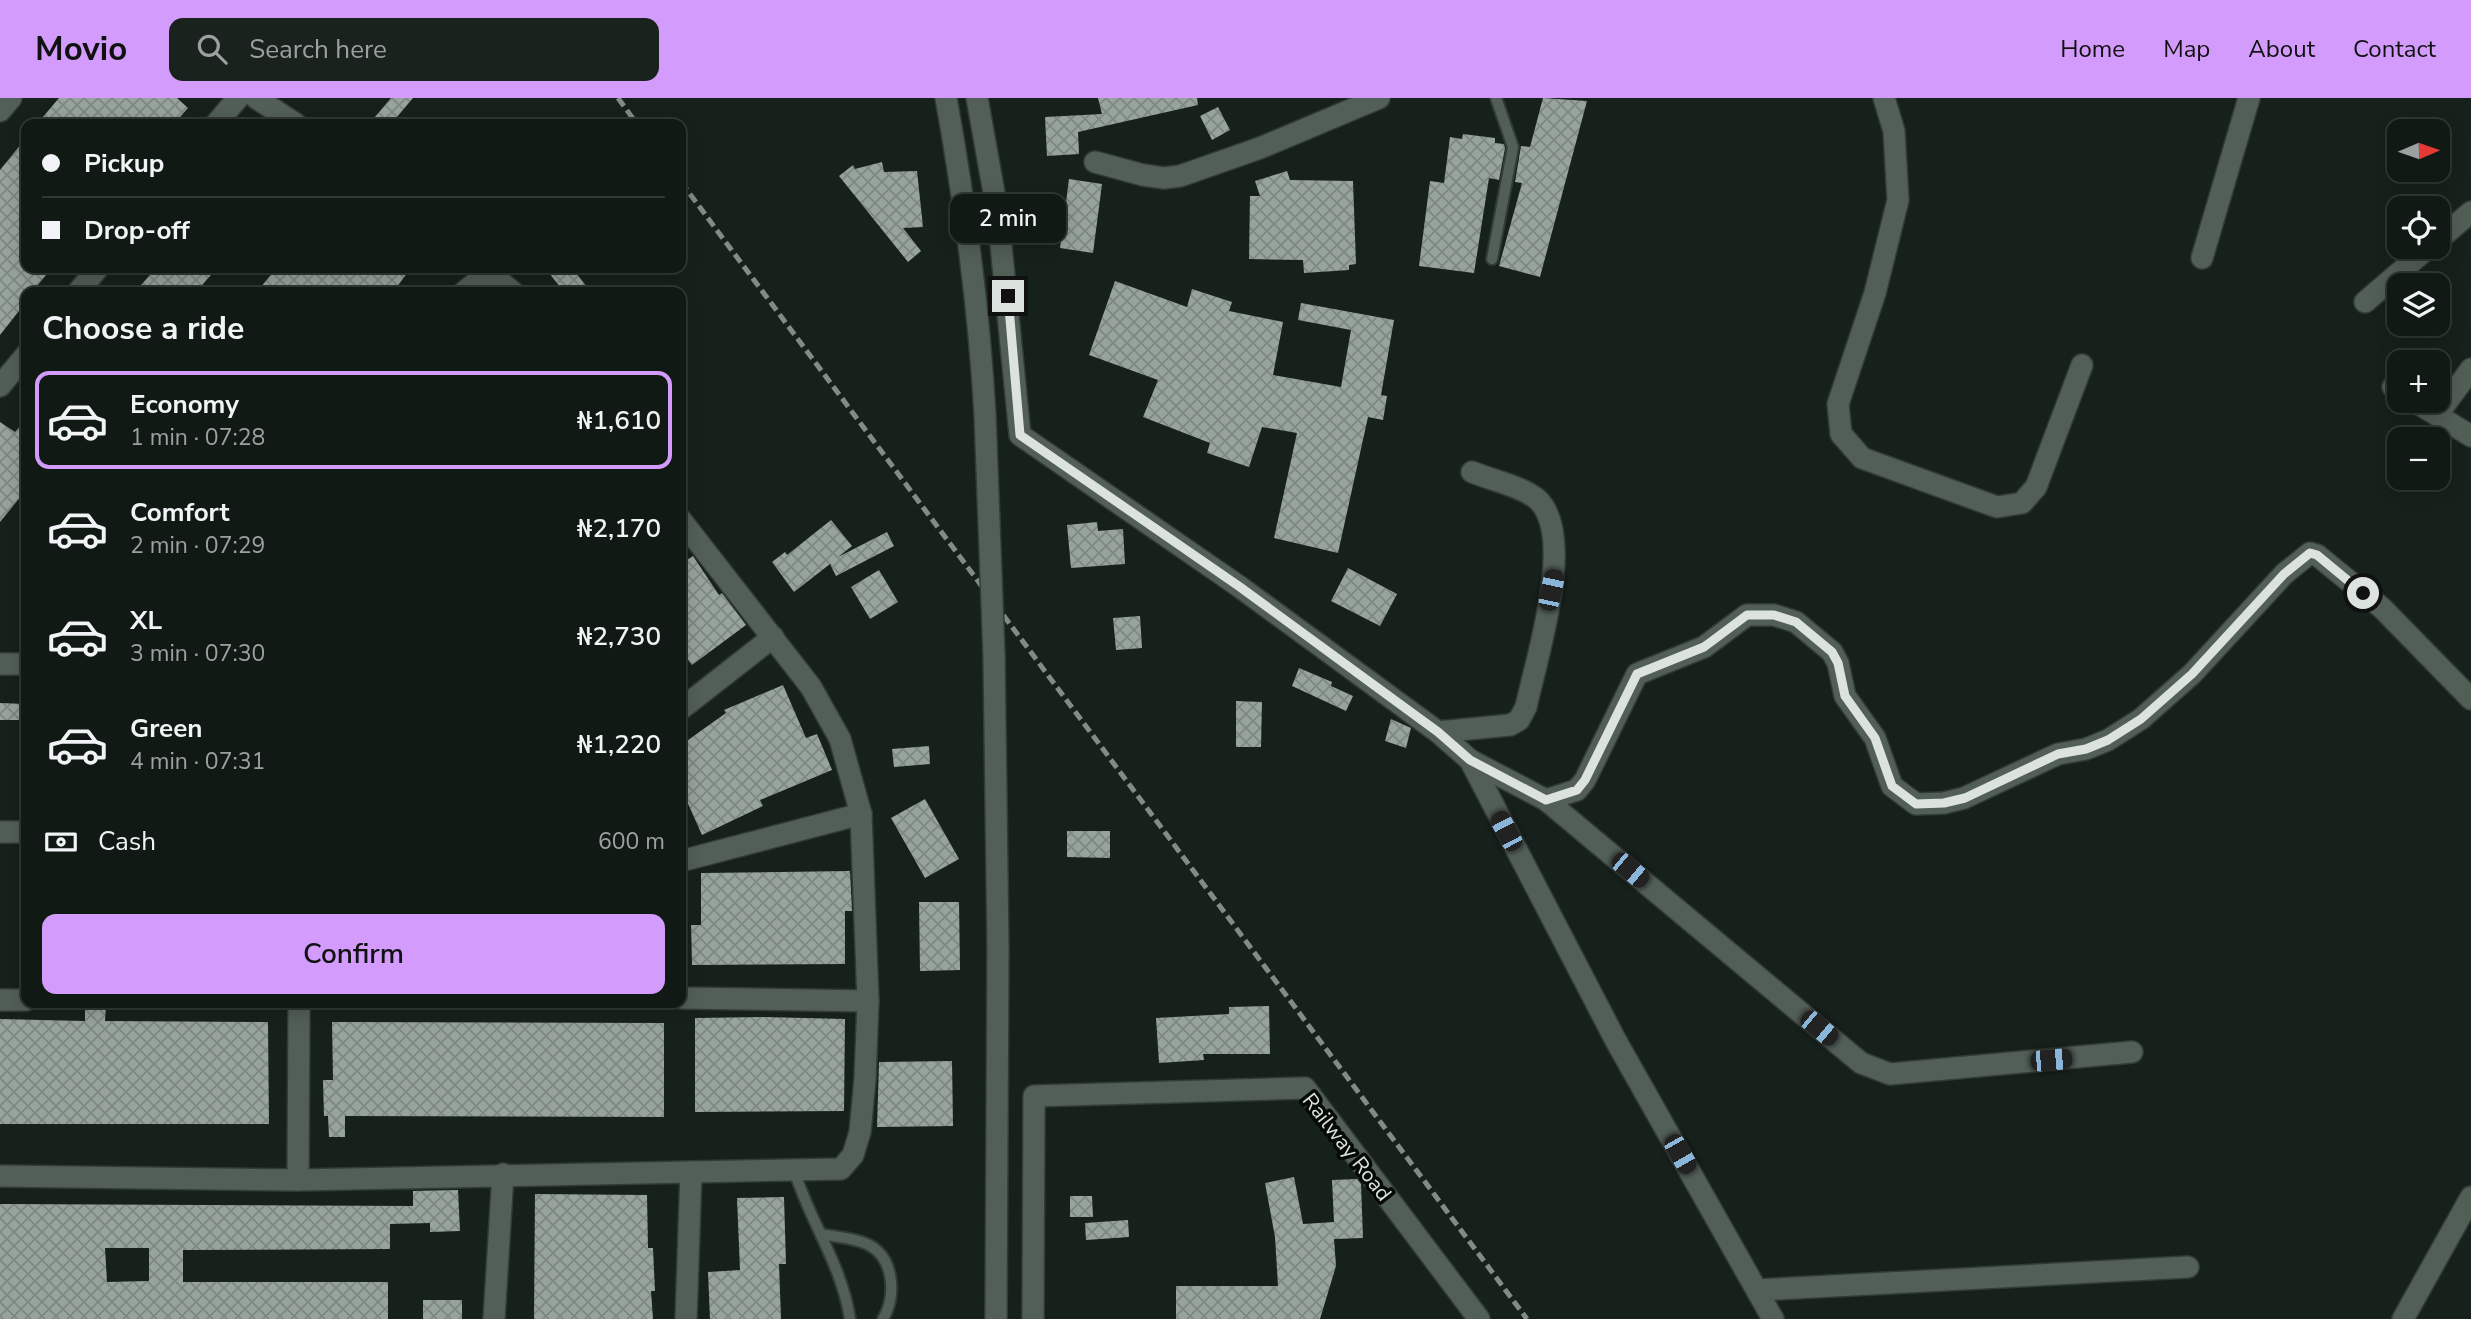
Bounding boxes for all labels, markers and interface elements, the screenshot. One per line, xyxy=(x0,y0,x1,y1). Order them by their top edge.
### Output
search box xyxy=(169,18,659,81)
text: Movio xyxy=(35,27,127,72)
icon: search xyxy=(193,30,231,68)
text: Search here xyxy=(249,32,387,67)
text: Home xyxy=(2060,33,2125,65)
text: Map xyxy=(2163,33,2210,65)
text: About xyxy=(2248,33,2315,65)
text: Contact xyxy=(2353,33,2436,65)
north arrow xyxy=(2387,119,2450,182)
map controls xyxy=(2387,119,2450,490)
text: Pickup xyxy=(84,146,164,181)
callout: 2 min xyxy=(950,194,1066,244)
button: locate xyxy=(2387,196,2450,259)
text: 2 min xyxy=(979,203,1037,234)
text: Drop-off xyxy=(84,213,190,248)
button: layers xyxy=(2387,273,2450,336)
route end xyxy=(992,280,1024,312)
text: Choose a ride xyxy=(42,307,244,350)
button: + xyxy=(2387,350,2450,413)
text: Economy xyxy=(130,387,239,422)
icon: car xyxy=(46,389,109,452)
text: ₦1,610 xyxy=(577,403,661,438)
text: 1 min · 07:28 xyxy=(130,422,265,453)
button: − xyxy=(2387,427,2450,490)
text: Comfort xyxy=(130,495,230,530)
icon: car xyxy=(46,497,109,560)
text: ₦2,170 xyxy=(577,511,661,546)
text: 2 min · 07:29 xyxy=(130,530,265,561)
car xyxy=(1537,567,1566,613)
route start xyxy=(2347,577,2379,609)
text: XL xyxy=(130,603,162,638)
icon: car xyxy=(46,605,109,668)
text: ₦2,730 xyxy=(577,619,661,654)
text: 3 min · 07:30 xyxy=(130,638,265,669)
text: Green xyxy=(130,711,203,746)
icon: car xyxy=(46,713,109,776)
text: ₦1,220 xyxy=(577,727,661,762)
text: 4 min · 07:31 xyxy=(130,746,265,777)
car xyxy=(1487,808,1526,854)
icon: cash xyxy=(42,823,80,861)
text: Cash xyxy=(98,824,156,859)
text: 600 m xyxy=(598,826,665,857)
car xyxy=(1608,848,1653,892)
button: Confirm xyxy=(42,914,665,994)
car xyxy=(1797,1006,1842,1050)
car xyxy=(2030,1048,2073,1072)
street label: Railway Road xyxy=(1296,1087,1398,1207)
car xyxy=(1661,1131,1700,1177)

